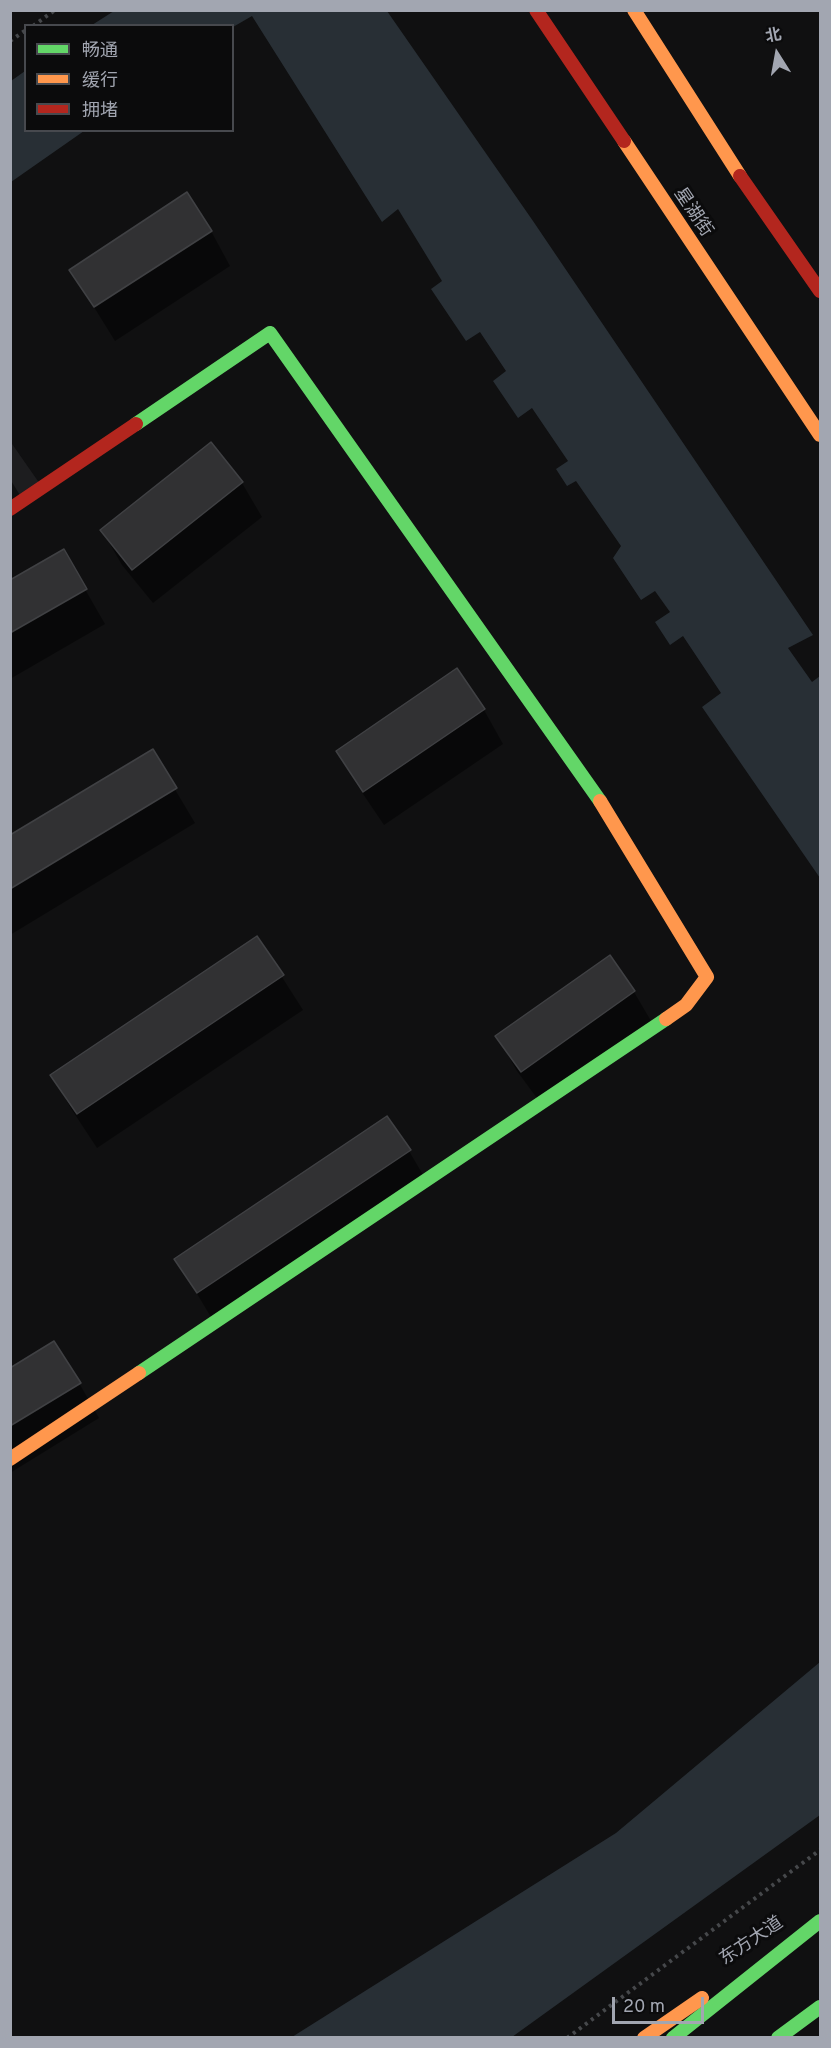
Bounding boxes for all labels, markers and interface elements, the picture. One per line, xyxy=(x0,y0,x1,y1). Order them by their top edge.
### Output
legend xyxy=(24,24,234,132)
north arrow xyxy=(747,24,807,84)
text: 北 xyxy=(764,25,783,48)
text: 畅通 xyxy=(82,40,118,63)
text: 缓行 xyxy=(82,70,118,93)
text: 拥堵 xyxy=(82,100,118,123)
street label: 星湖街 xyxy=(668,185,716,241)
street label: 东方大道 xyxy=(716,1913,788,1971)
scale bar xyxy=(615,1985,706,2023)
text: 20 m xyxy=(623,1996,665,2019)

